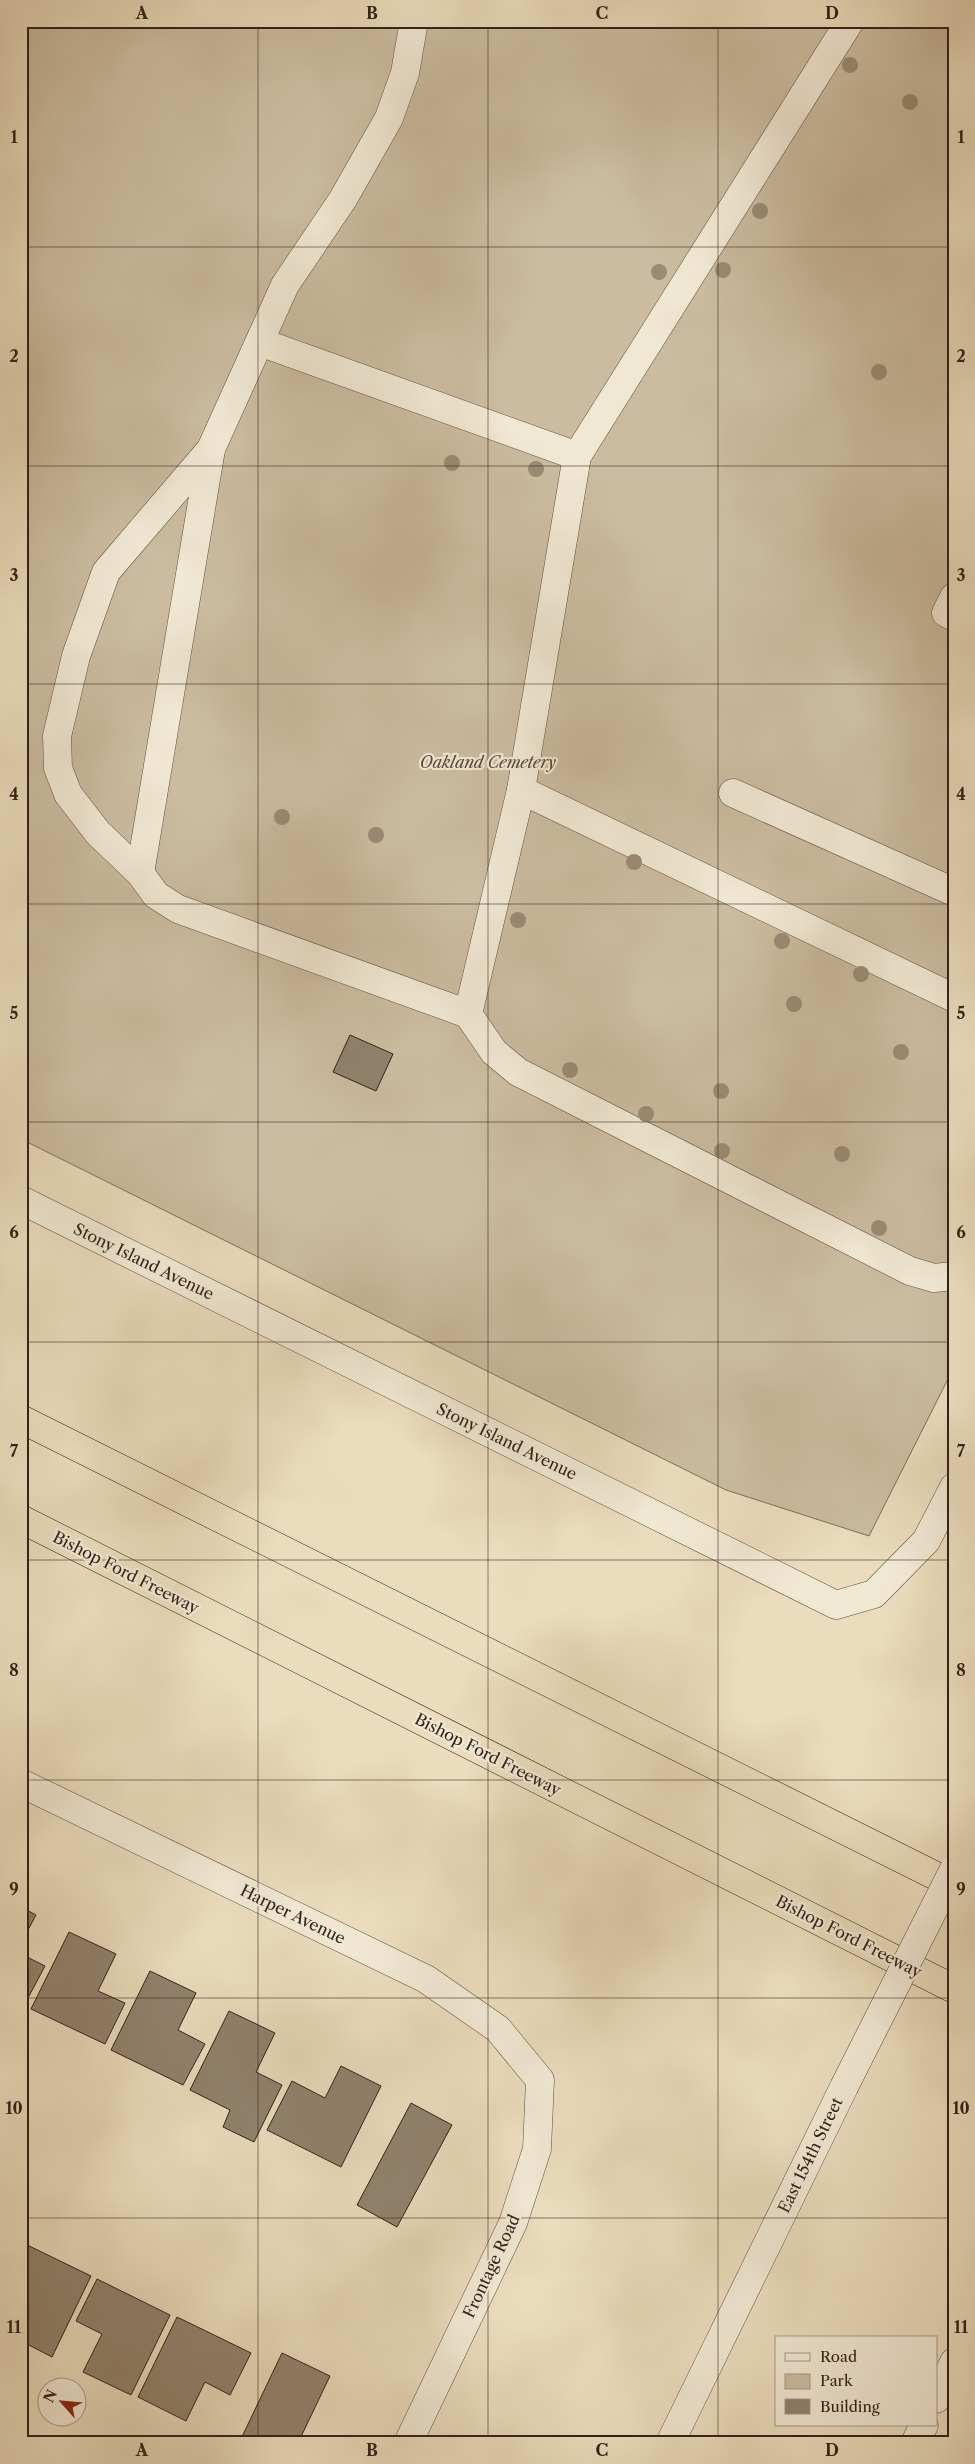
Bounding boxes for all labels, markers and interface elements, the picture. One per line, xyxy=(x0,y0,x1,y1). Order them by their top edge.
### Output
text: A xyxy=(135,3,149,23)
text: B xyxy=(366,3,378,23)
text: C xyxy=(596,3,608,23)
text: D xyxy=(825,3,839,23)
text: 1 xyxy=(10,127,18,147)
text: 1 xyxy=(957,127,965,147)
text: 2 xyxy=(9,346,19,366)
text: 2 xyxy=(956,346,966,366)
text: 3 xyxy=(9,565,19,585)
text: 3 xyxy=(956,565,966,585)
park label: Oakland Cemetery xyxy=(420,752,556,772)
text: 4 xyxy=(9,784,19,804)
text: 4 xyxy=(956,784,966,804)
text: 5 xyxy=(10,1003,19,1023)
text: 5 xyxy=(957,1003,966,1023)
street label: Stony Island Avenue xyxy=(71,1218,217,1304)
text: 6 xyxy=(9,1222,19,1242)
text: 6 xyxy=(956,1222,966,1242)
street label: Stony Island Avenue xyxy=(434,1398,580,1484)
text: 7 xyxy=(10,1441,19,1461)
text: 7 xyxy=(957,1441,966,1461)
street label: Bishop Ford Freeway xyxy=(50,1526,203,1618)
text: 8 xyxy=(9,1660,19,1680)
text: 8 xyxy=(956,1660,966,1680)
street label: Bishop Ford Freeway xyxy=(412,1708,565,1800)
text: 9 xyxy=(9,1879,19,1899)
text: 9 xyxy=(956,1879,966,1899)
street label: Harper Avenue xyxy=(237,1880,349,1948)
street label: Bishop Ford Freeway xyxy=(773,1890,926,1982)
street label: East 154th Street xyxy=(773,2094,847,2216)
text: 10 xyxy=(5,2098,23,2118)
text: 10 xyxy=(952,2098,970,2118)
street label: Frontage Road xyxy=(458,2211,524,2321)
text: 11 xyxy=(7,2317,22,2337)
text: 11 xyxy=(954,2317,969,2337)
legend xyxy=(775,2336,938,2426)
text: Road xyxy=(820,2347,857,2366)
text: Park xyxy=(820,2371,854,2390)
north arrow xyxy=(38,2376,88,2426)
text: N xyxy=(40,2387,61,2406)
text: Building xyxy=(820,2397,880,2416)
text: A xyxy=(135,2440,149,2460)
text: B xyxy=(366,2440,378,2460)
text: C xyxy=(596,2440,608,2460)
text: D xyxy=(825,2440,839,2460)

